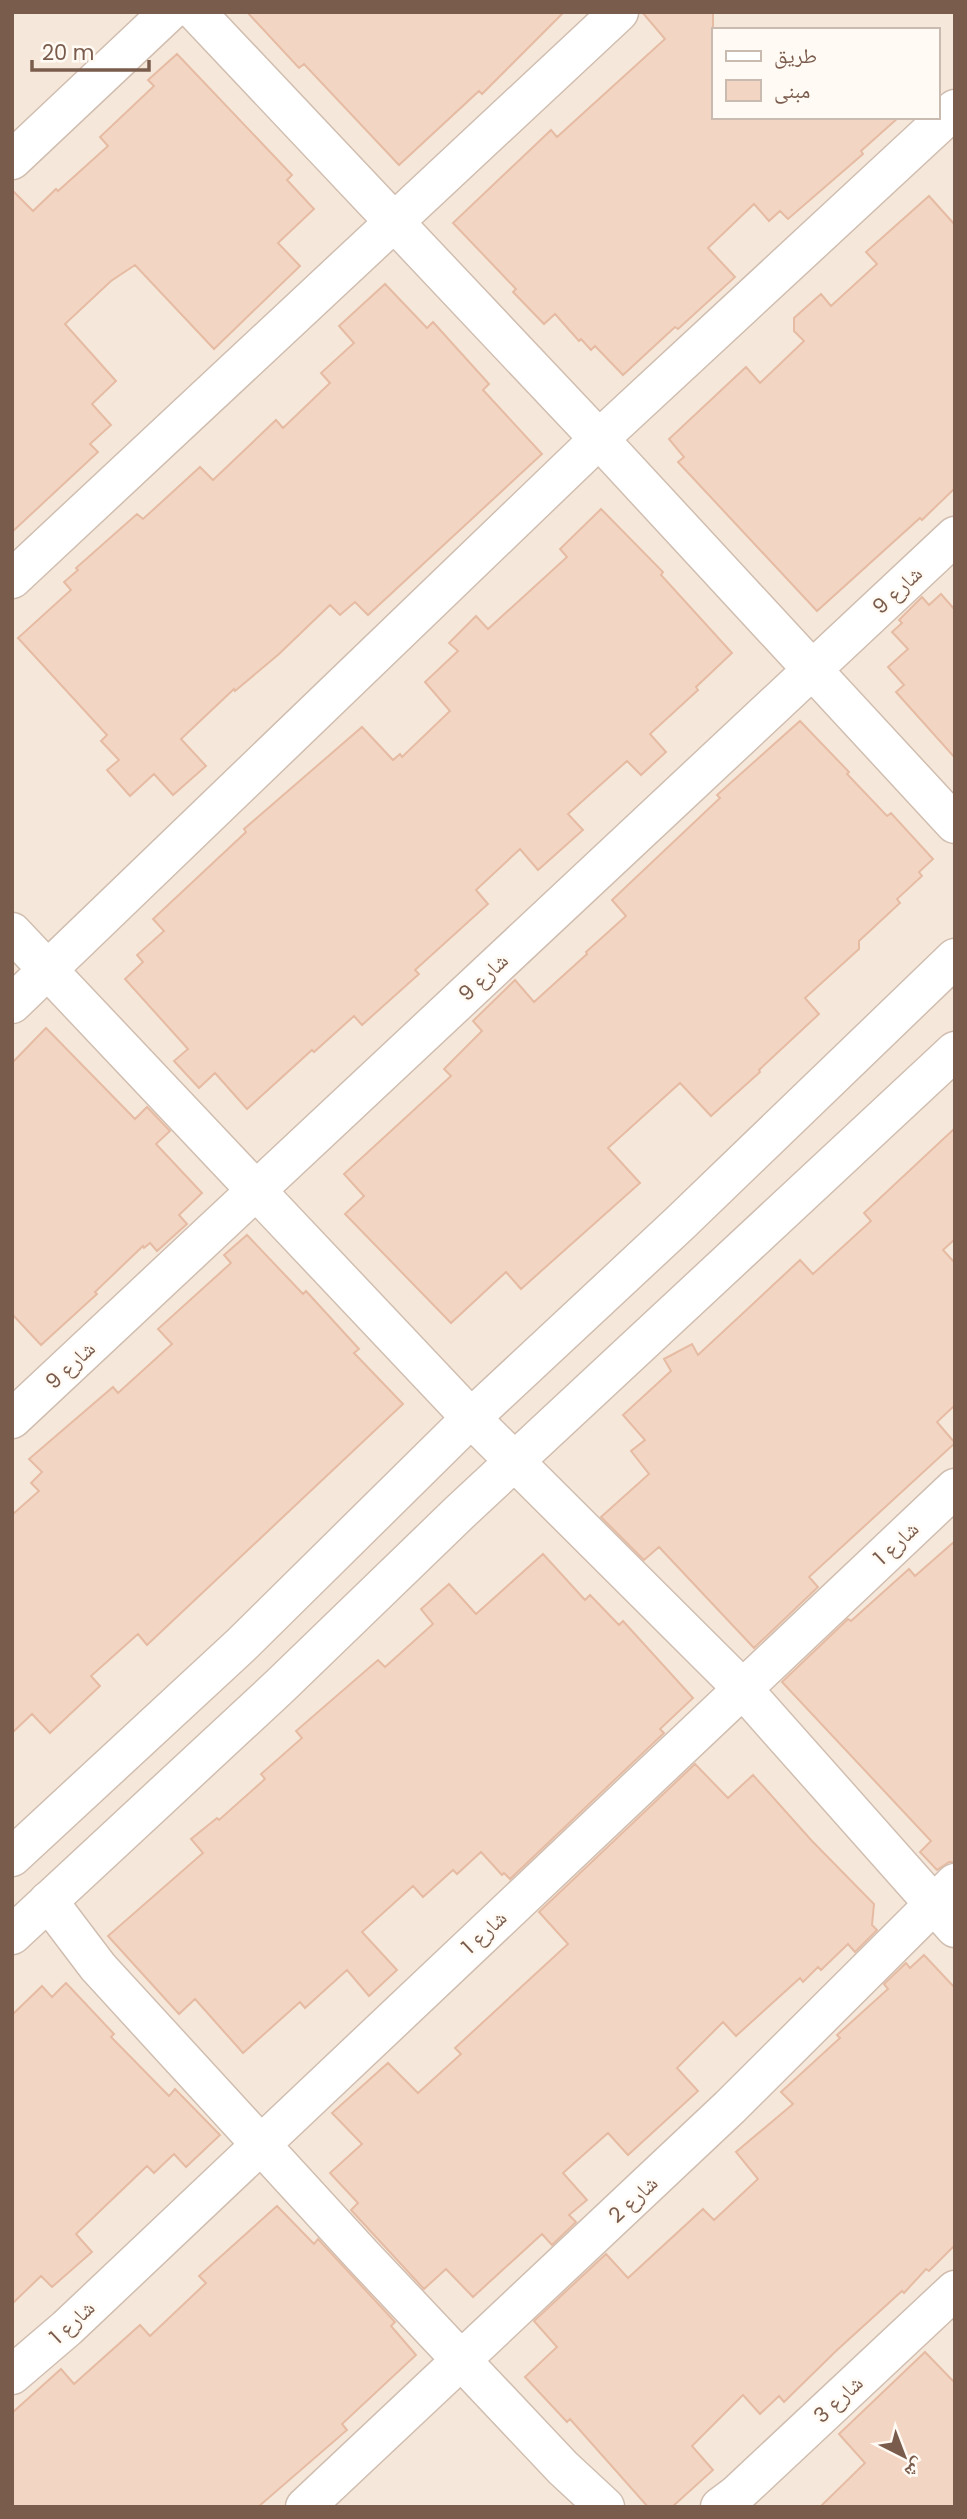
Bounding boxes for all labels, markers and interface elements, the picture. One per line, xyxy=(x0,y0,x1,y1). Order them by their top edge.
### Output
scale bar xyxy=(32,28,149,72)
legend xyxy=(712,28,939,119)
text: 20 m xyxy=(42,38,95,67)
text: طريق xyxy=(774,41,817,70)
text: مبنى xyxy=(774,76,810,105)
street label: شارع 9 xyxy=(866,559,928,621)
street label: شارع 9 xyxy=(452,946,514,1008)
street label: شارع 9 xyxy=(39,1334,101,1396)
street label: شارع 1 xyxy=(867,1515,925,1571)
street label: شارع 1 xyxy=(455,1904,513,1960)
street label: شارع 2 xyxy=(602,2169,664,2229)
street label: شارع 1 xyxy=(43,2294,101,2350)
street label: شارع 3 xyxy=(807,2369,869,2429)
north arrow xyxy=(869,2421,939,2491)
text: ش xyxy=(899,2451,932,2485)

